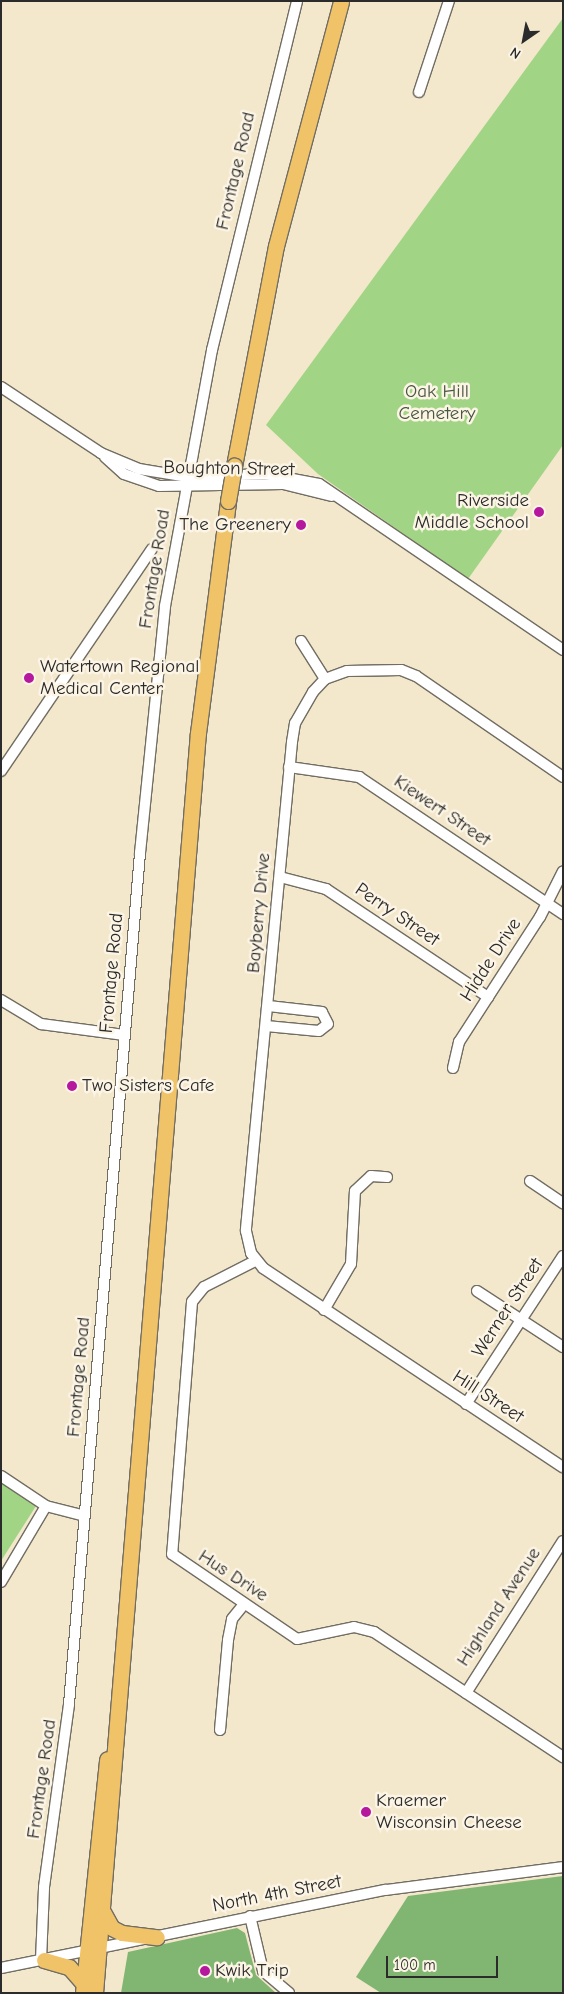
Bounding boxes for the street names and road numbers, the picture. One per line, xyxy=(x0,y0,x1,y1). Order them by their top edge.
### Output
street label: Frontage Road xyxy=(211,110,261,232)
street label: Boughton Street xyxy=(163,456,295,482)
street label: Frontage Road xyxy=(134,508,176,630)
street label: Kiewert Street xyxy=(389,770,495,852)
street label: Bayberry Drive xyxy=(242,852,276,974)
street label: Perry Street xyxy=(350,878,444,952)
street label: Frontage Road xyxy=(95,912,129,1034)
street label: Hidde Drive xyxy=(456,914,526,1006)
street label: Werner Street xyxy=(467,1254,549,1362)
street label: Frontage Road xyxy=(62,1316,96,1438)
street label: Hill Street xyxy=(448,1366,528,1428)
street label: Highland Avenue xyxy=(452,1543,546,1671)
street label: Hus Drive xyxy=(194,1545,272,1607)
street label: Frontage Road xyxy=(22,1718,62,1840)
street label: North 4th Street xyxy=(211,1870,343,1918)

